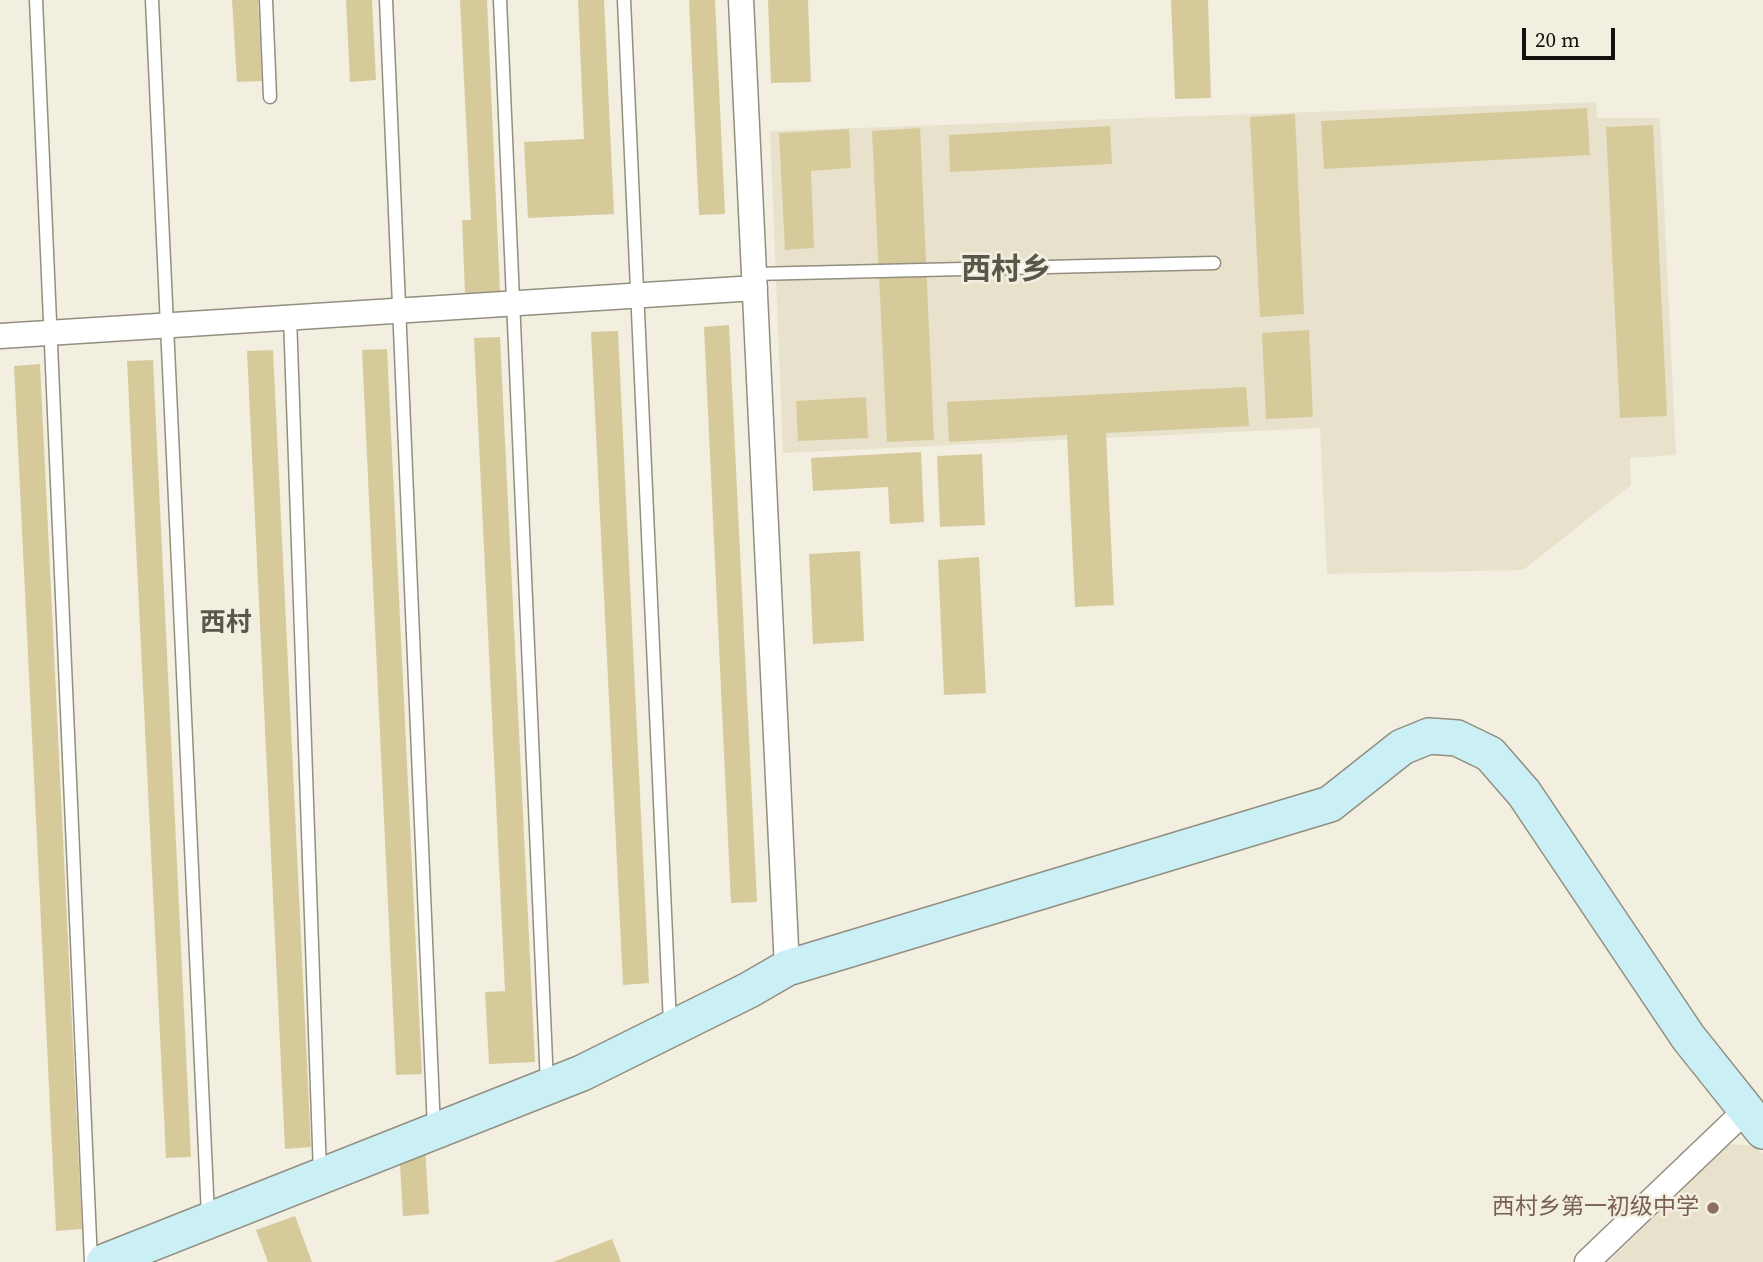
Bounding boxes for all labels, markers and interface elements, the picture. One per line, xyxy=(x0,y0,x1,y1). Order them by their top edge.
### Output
scale bar xyxy=(1525,14,1618,58)
text: 20 m xyxy=(1535,25,1580,54)
district label: 西村乡 xyxy=(961,253,1051,289)
district label: 西村 xyxy=(200,608,252,640)
place label: 西村乡第一初级中学 xyxy=(1492,1194,1699,1222)
marker: 西村乡第一初级中学 xyxy=(1705,1200,1721,1216)

